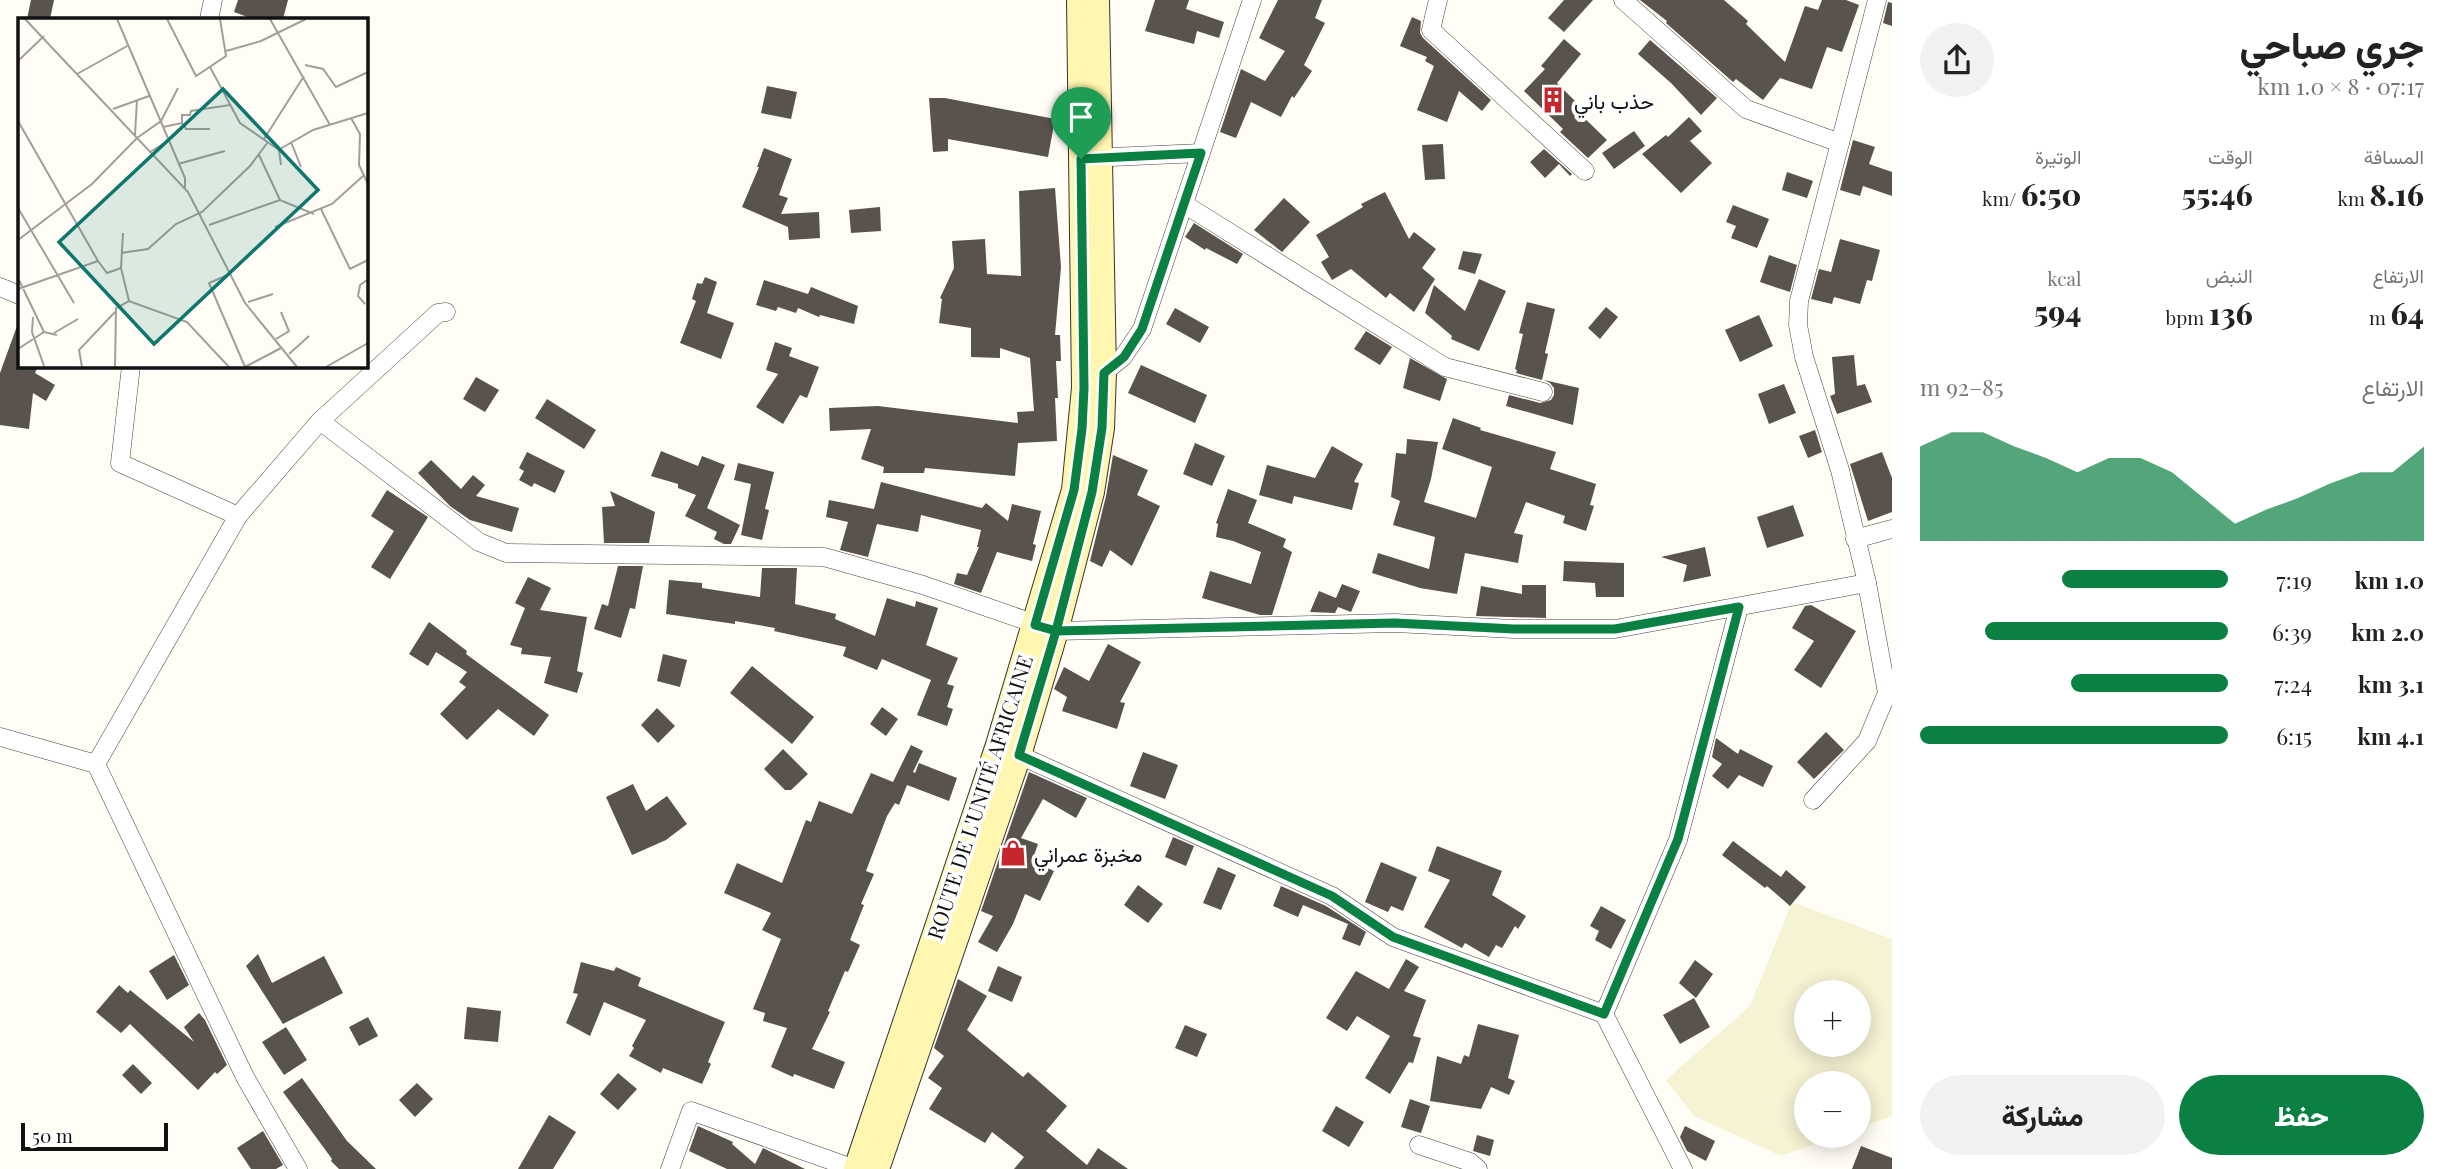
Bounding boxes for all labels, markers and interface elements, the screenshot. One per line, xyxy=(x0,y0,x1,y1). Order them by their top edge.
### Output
inset map xyxy=(18,18,368,368)
text: جري صباحي xyxy=(2240,18,2424,69)
button: share xyxy=(1920,23,1994,97)
text: 07:17 · 8 × 1.0 km xyxy=(2257,70,2424,101)
building icon: حذب باني xyxy=(1538,85,1568,115)
place label: حذب باني xyxy=(1574,86,1654,119)
pin xyxy=(1051,87,1111,159)
icon: arrive xyxy=(1062,98,1100,136)
text: الوتيرة xyxy=(2035,143,2081,169)
text: الوقت xyxy=(2208,143,2253,169)
text: المسافة xyxy=(2364,143,2424,169)
text: 6:50 xyxy=(2021,174,2081,214)
text: 55:46 xyxy=(2182,174,2253,214)
text: 8.16 xyxy=(2370,174,2424,214)
text: /km xyxy=(1982,185,2021,211)
text: km xyxy=(2338,185,2370,211)
text: النبض xyxy=(2206,262,2253,288)
text: الارتفاع xyxy=(2372,262,2424,288)
text: kcal xyxy=(2047,265,2081,291)
text: 594 xyxy=(2034,291,2081,331)
text: 136 xyxy=(2209,293,2253,333)
text: 64 xyxy=(2391,293,2424,333)
text: bpm xyxy=(2166,304,2209,330)
text: m xyxy=(2369,304,2391,330)
text: 85–92 m xyxy=(1920,371,2004,402)
text: الارتفاع xyxy=(2362,371,2424,402)
text: 7:19 xyxy=(2276,564,2312,595)
text: 1.0 km xyxy=(2355,564,2424,595)
text: 6:39 xyxy=(2272,616,2312,647)
text: 2.0 km xyxy=(2351,616,2424,647)
street label: ROUTE DE L'UNITÉ AFRICAINE xyxy=(920,651,1038,943)
text: 7:24 xyxy=(2274,668,2312,699)
text: 3.1 km xyxy=(2358,668,2424,699)
text: 6:15 xyxy=(2276,720,2312,751)
text: 4.1 km xyxy=(2357,720,2424,751)
shop icon: مخبزة عمراني xyxy=(998,838,1028,868)
place label: مخبزة عمراني xyxy=(1034,839,1142,872)
map controls xyxy=(1794,980,1871,1148)
button: + xyxy=(1794,980,1871,1057)
button: − xyxy=(1794,1071,1871,1148)
button: مشاركة xyxy=(1920,1075,2165,1155)
button: حفظ xyxy=(2179,1075,2424,1155)
scale bar xyxy=(21,1120,168,1152)
text: 50 m xyxy=(32,1122,73,1148)

